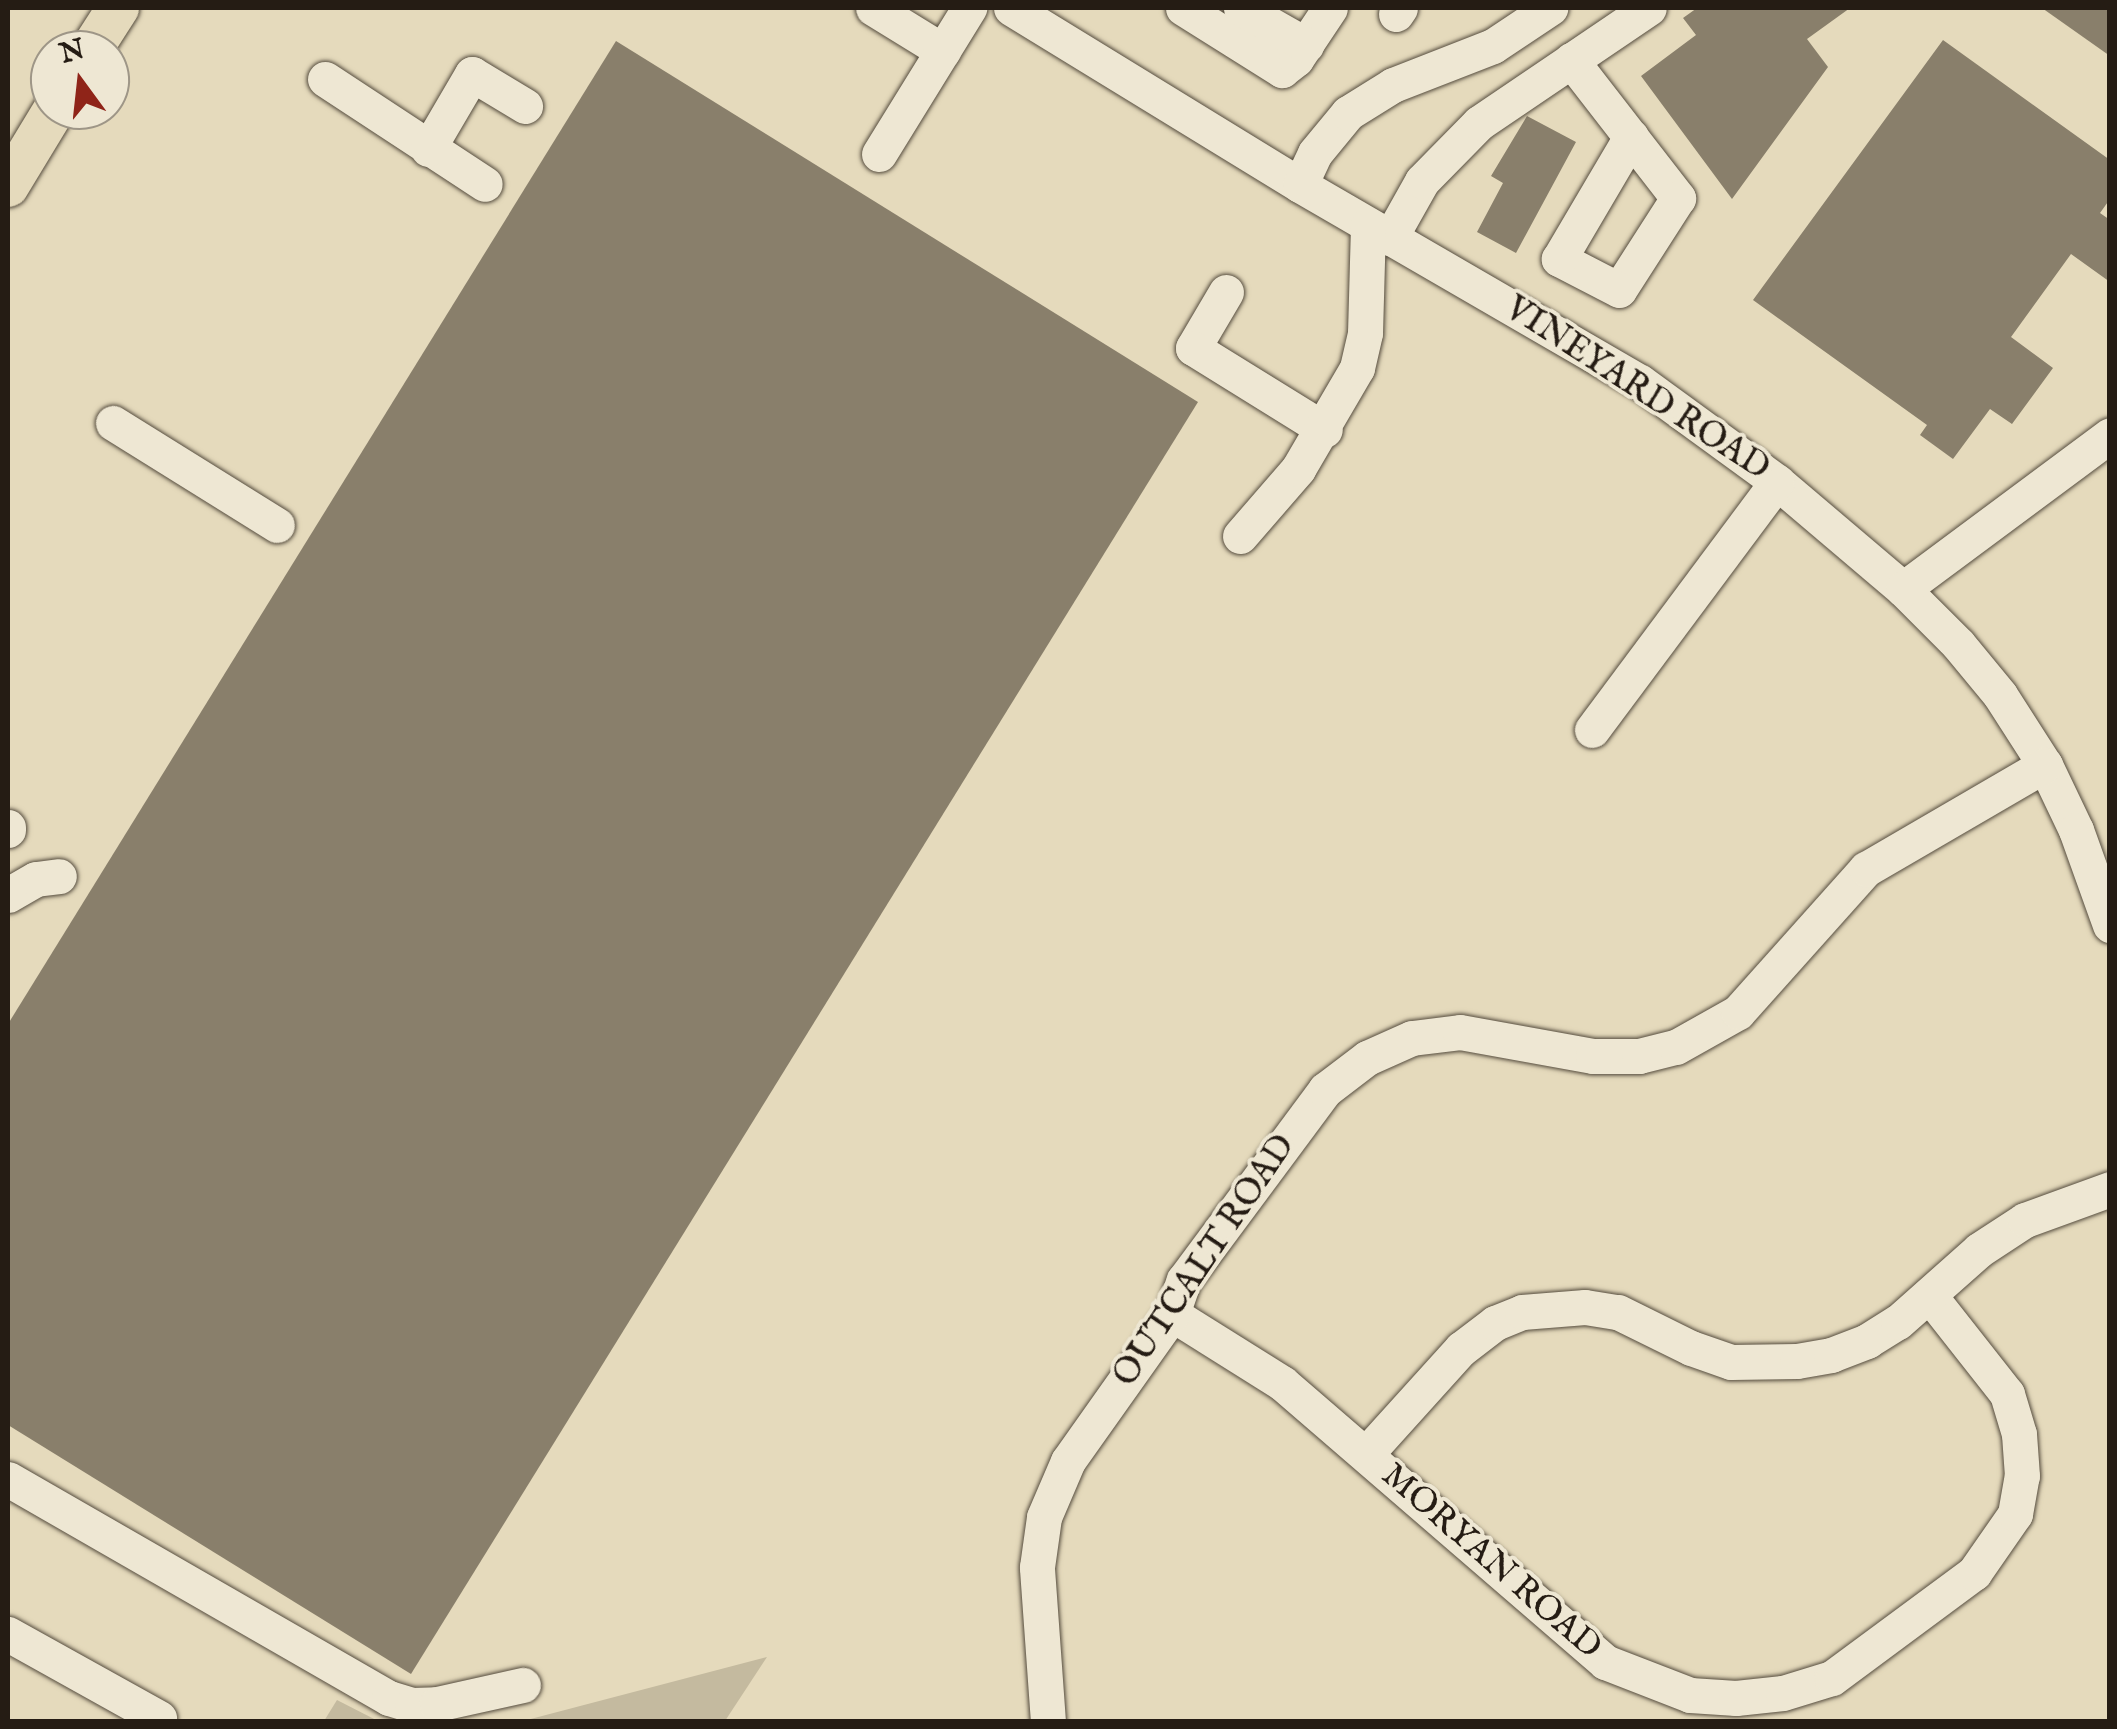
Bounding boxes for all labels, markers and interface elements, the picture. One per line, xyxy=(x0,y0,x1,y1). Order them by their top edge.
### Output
north arrow xyxy=(30,30,130,130)
text: N xyxy=(56,32,89,73)
street label: VINEYARD ROAD xyxy=(1497,288,1777,490)
street label: OUTCALT ROAD xyxy=(1105,1127,1305,1395)
street label: MORYAN ROAD xyxy=(1372,1455,1610,1669)

